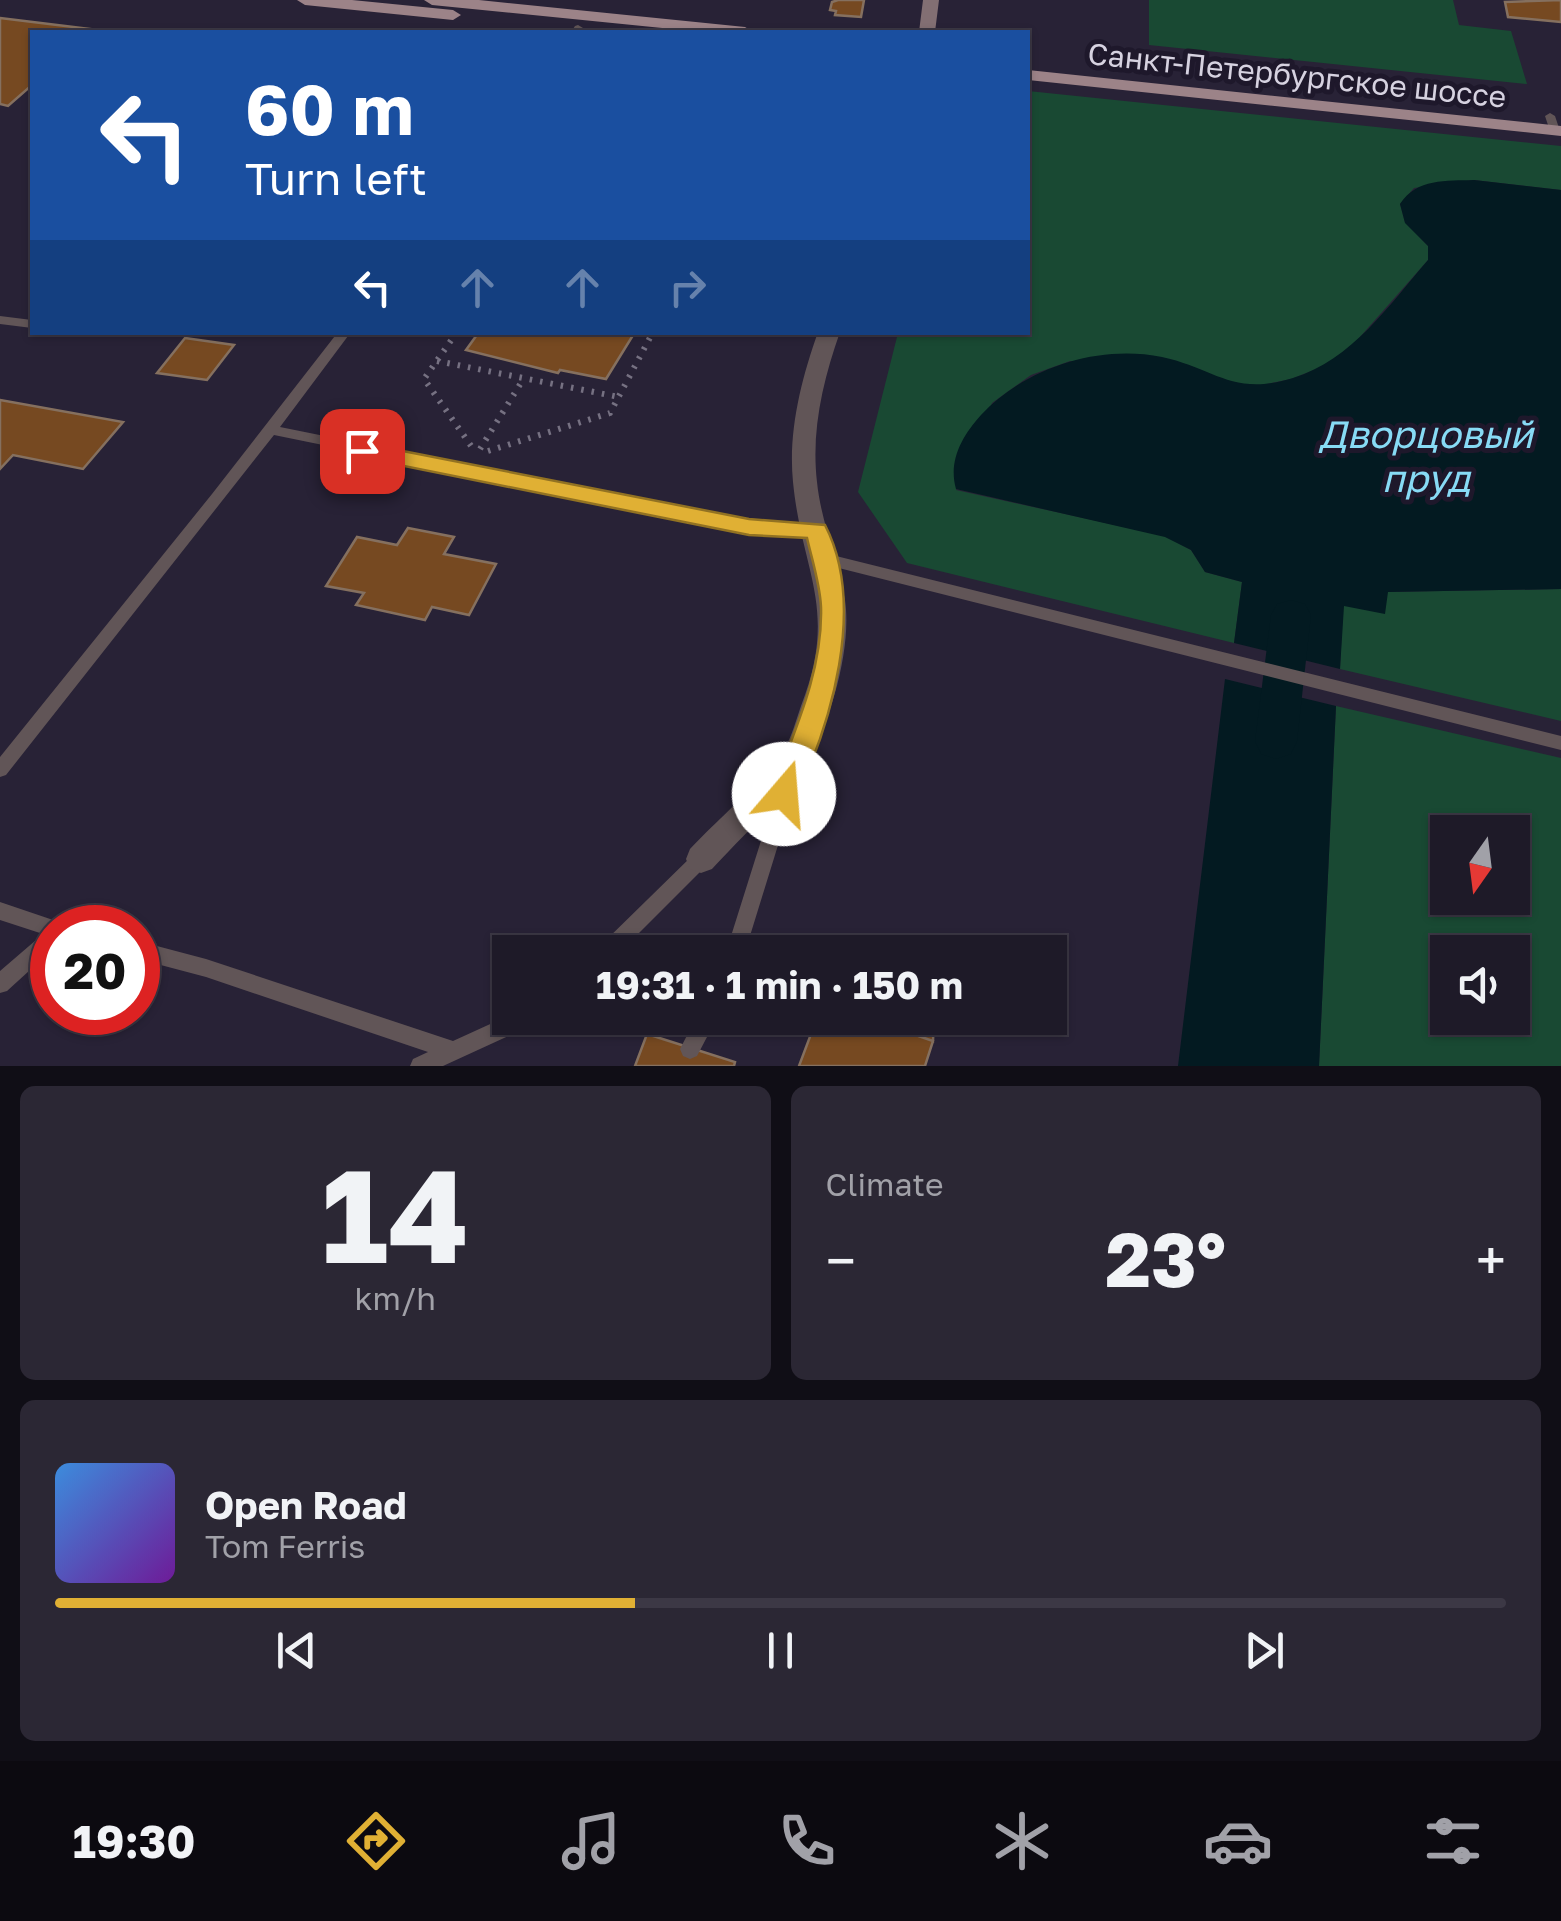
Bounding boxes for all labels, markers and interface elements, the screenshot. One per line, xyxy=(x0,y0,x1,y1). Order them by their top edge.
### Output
street label: Санкт-Петербургское шоссе xyxy=(1086,35,1508,115)
text: 60 m xyxy=(245,66,414,150)
icon: left xyxy=(80,70,210,200)
text: Turn left xyxy=(245,151,427,205)
icon: left xyxy=(345,260,400,315)
icon: ahead xyxy=(450,260,505,315)
icon: ahead xyxy=(555,260,610,315)
icon: right xyxy=(660,260,715,315)
pin xyxy=(320,409,405,494)
water label: Дворцовый пруд xyxy=(1318,411,1536,500)
icon: arrive xyxy=(335,424,390,479)
position arrow xyxy=(732,742,836,846)
north arrow xyxy=(1430,815,1530,915)
map controls xyxy=(1430,815,1530,1035)
speed limit sign: 20 xyxy=(30,905,160,1035)
button: sound xyxy=(1430,935,1530,1035)
text: 19:31 · 1 min · 150 m xyxy=(596,962,963,1007)
text: 14 xyxy=(321,1136,469,1292)
text: Climate xyxy=(826,1165,944,1203)
text: 23° xyxy=(1105,1213,1226,1304)
text: − xyxy=(826,1227,856,1293)
text: + xyxy=(1476,1227,1506,1293)
text: km/h xyxy=(355,1279,436,1317)
text: Open Road xyxy=(205,1482,407,1527)
text: Tom Ferris xyxy=(205,1527,365,1565)
icon: previous xyxy=(269,1623,324,1678)
icon: pause xyxy=(753,1623,808,1678)
icon: next xyxy=(1237,1623,1292,1678)
icon: directions xyxy=(341,1806,411,1876)
icon: music xyxy=(556,1806,626,1876)
icon: phone xyxy=(772,1806,842,1876)
icon: climate xyxy=(987,1806,1057,1876)
icon: car xyxy=(1203,1806,1273,1876)
icon: filters xyxy=(1418,1806,1488,1876)
text: 19:30 xyxy=(73,1814,196,1868)

